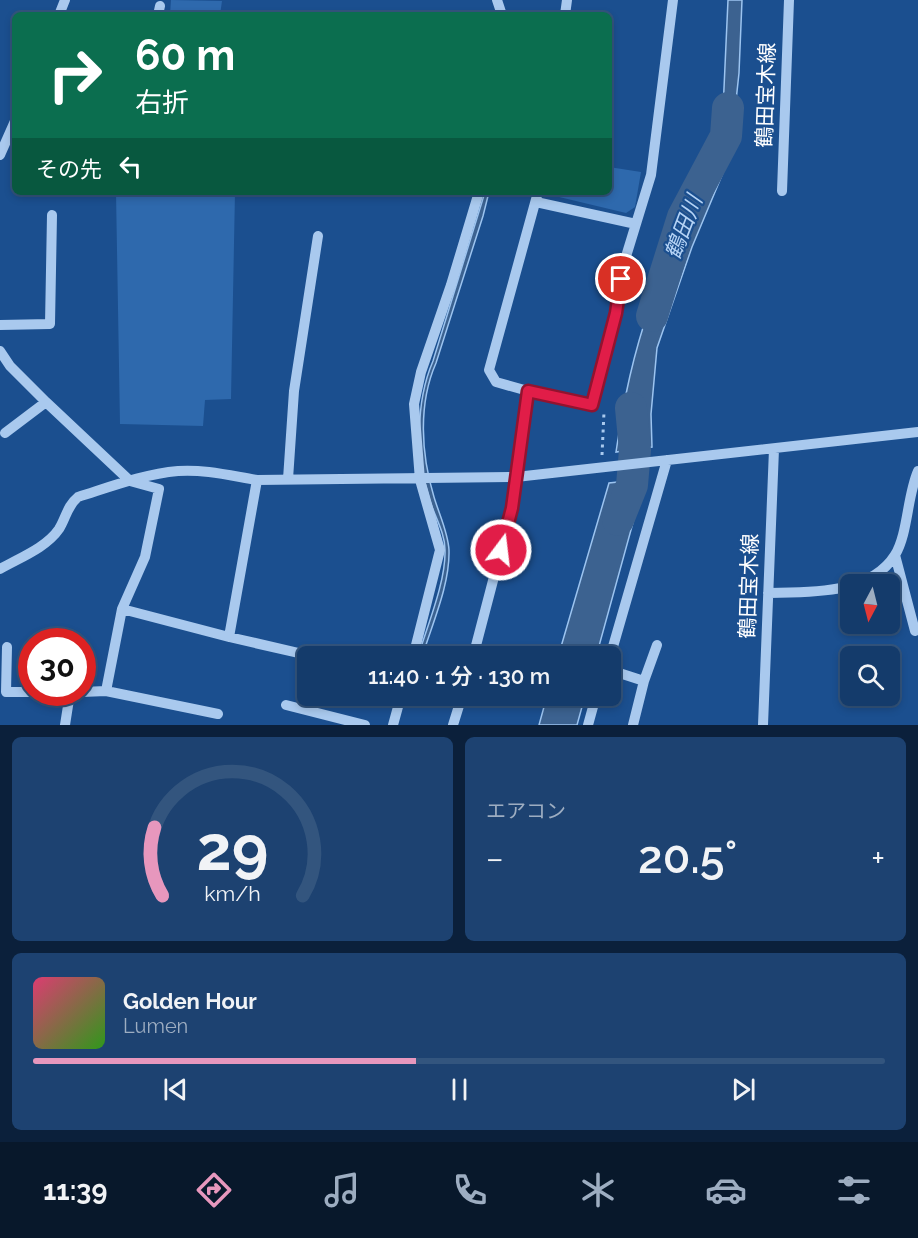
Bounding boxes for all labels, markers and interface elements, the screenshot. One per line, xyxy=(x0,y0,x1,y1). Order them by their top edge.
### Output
text: 60 m xyxy=(135,31,235,80)
icon: right xyxy=(36,36,114,114)
street label: 鶴田宝木線 xyxy=(751,42,780,148)
text: 右折 xyxy=(135,87,189,118)
icon: left xyxy=(114,150,147,183)
text: その先 xyxy=(36,156,102,182)
water label: 鶴田川 xyxy=(659,190,708,262)
pin xyxy=(595,253,646,304)
icon: arrive xyxy=(604,262,637,295)
position arrow xyxy=(469,518,533,582)
street label: 鶴田宝木線 xyxy=(734,533,763,639)
north arrow xyxy=(840,574,900,634)
map controls xyxy=(840,574,900,706)
speed limit sign: 30 xyxy=(18,628,96,706)
button: search xyxy=(840,646,900,706)
text: 11:40 · 1 分 · 130 m xyxy=(368,663,550,689)
text: エアコン xyxy=(486,799,566,823)
text: 29 xyxy=(197,811,268,885)
text: 20.5° xyxy=(638,831,737,884)
text: − xyxy=(486,839,504,878)
text: + xyxy=(871,839,885,878)
text: km/h xyxy=(204,881,261,906)
text: Golden Hour xyxy=(123,988,257,1014)
text: Lumen xyxy=(123,1014,188,1038)
icon: previous xyxy=(159,1073,192,1106)
icon: pause xyxy=(443,1073,476,1106)
icon: next xyxy=(727,1073,760,1106)
icon: directions xyxy=(193,1169,235,1211)
icon: music xyxy=(321,1169,363,1211)
icon: phone xyxy=(449,1169,491,1211)
icon: climate xyxy=(577,1169,619,1211)
icon: car xyxy=(705,1169,747,1211)
icon: filters xyxy=(833,1169,875,1211)
text: 11:39 xyxy=(43,1175,107,1206)

